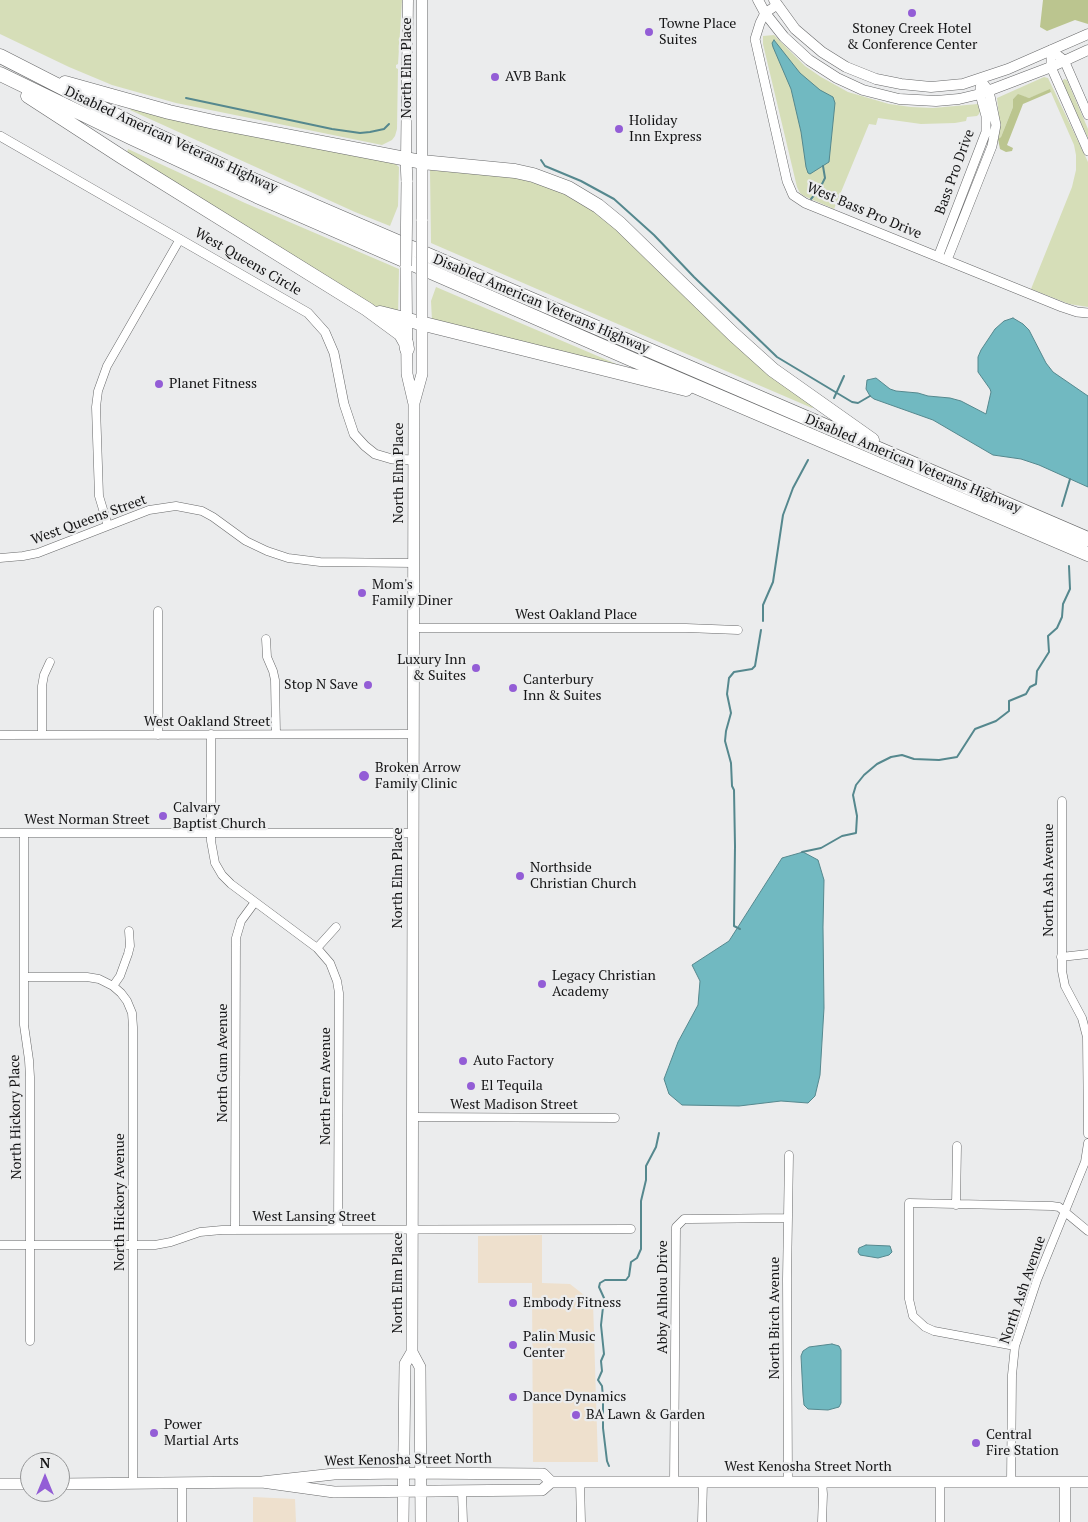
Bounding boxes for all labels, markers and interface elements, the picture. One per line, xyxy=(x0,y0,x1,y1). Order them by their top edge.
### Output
marker: Stoney Creek Hotel & Conference Center xyxy=(906,7,918,19)
place label: Towne Place Suites xyxy=(659,16,736,48)
street label: North Elm Place xyxy=(399,18,415,118)
place label: Stoney Creek Hotel & Conference Center xyxy=(847,21,977,54)
marker: Towne Place Suites xyxy=(643,26,655,38)
place label: AVB Bank xyxy=(505,69,566,85)
marker: AVB Bank xyxy=(489,71,501,83)
street label: Disabled American Veterans Highway xyxy=(62,83,280,197)
place label: Holiday Inn Express xyxy=(629,113,702,146)
marker: Holiday Inn Express xyxy=(613,123,625,135)
street label: Bass Pro Drive xyxy=(932,127,978,217)
street label: West Bass Pro Drive xyxy=(804,179,924,243)
street label: West Queens Circle xyxy=(192,225,304,299)
street label: Disabled American Veterans Highway xyxy=(430,251,652,357)
place label: Planet Fitness xyxy=(169,376,257,392)
marker: Planet Fitness xyxy=(153,378,165,390)
street label: Disabled American Veterans Highway xyxy=(802,411,1024,517)
street label: North Elm Place xyxy=(391,423,407,523)
street label: West Queens Street xyxy=(29,491,149,549)
place label: Mom's Family Diner xyxy=(372,577,453,610)
marker: Mom's Family Diner xyxy=(356,587,368,599)
street label: West Oakland Place xyxy=(515,607,637,623)
place label: Luxury Inn & Suites xyxy=(397,652,466,684)
marker: Luxury Inn & Suites xyxy=(470,662,482,674)
place label: Canterbury Inn & Suites xyxy=(523,672,602,704)
place label: Stop N Save xyxy=(284,677,358,693)
marker: Stop N Save xyxy=(362,679,374,691)
marker: Canterbury Inn & Suites xyxy=(507,682,519,694)
street label: West Oakland Street xyxy=(144,714,270,730)
place label: Broken Arrow Family Clinic xyxy=(375,760,461,792)
marker: Broken Arrow Family Clinic xyxy=(357,769,371,783)
place label: Calvary Baptist Church xyxy=(173,800,266,832)
marker: Calvary Baptist Church xyxy=(157,810,169,822)
street label: West Norman Street xyxy=(24,812,150,828)
street label: North Ash Avenue xyxy=(1041,823,1057,937)
street label: North Elm Place xyxy=(390,828,406,928)
place label: Northside Christian Church xyxy=(530,860,636,892)
marker: Northside Christian Church xyxy=(514,870,526,882)
place label: Legacy Christian Academy xyxy=(552,968,656,1000)
marker: Legacy Christian Academy xyxy=(536,978,548,990)
street label: North Gum Avenue xyxy=(215,1003,231,1123)
street label: North Fern Avenue xyxy=(318,1027,334,1145)
place label: Auto Factory xyxy=(473,1053,554,1069)
street label: North Hickory Place xyxy=(7,1054,25,1180)
marker: Auto Factory xyxy=(457,1055,469,1067)
place label: El Tequila xyxy=(481,1078,543,1094)
marker: El Tequila xyxy=(465,1080,477,1092)
street label: West Madison Street xyxy=(450,1097,578,1113)
street label: North Hickory Avenue xyxy=(112,1133,128,1271)
street label: West Lansing Street xyxy=(252,1209,376,1225)
street label: North Elm Place xyxy=(390,1233,406,1333)
street label: North Ash Avenue xyxy=(997,1234,1049,1346)
street label: Abby Alhlou Drive xyxy=(655,1240,671,1354)
street label: North Birch Avenue xyxy=(767,1257,783,1379)
place label: Embody Fitness xyxy=(523,1295,621,1311)
marker: Embody Fitness xyxy=(507,1297,519,1309)
place label: Palin Music Center xyxy=(523,1329,596,1361)
marker: Palin Music Center xyxy=(507,1339,519,1351)
place label: Dance Dynamics xyxy=(523,1389,626,1405)
marker: Dance Dynamics xyxy=(507,1391,519,1403)
place label: BA Lawn & Garden xyxy=(586,1407,705,1423)
marker: BA Lawn & Garden xyxy=(570,1409,582,1421)
place label: Power Martial Arts xyxy=(164,1417,239,1450)
marker: Power Martial Arts xyxy=(148,1427,160,1439)
place label: Central Fire Station xyxy=(986,1427,1059,1460)
marker: Central Fire Station xyxy=(970,1437,982,1449)
street label: West Kenosha Street North xyxy=(324,1450,492,1470)
north arrow xyxy=(20,1452,70,1502)
text: N xyxy=(40,1453,50,1472)
street label: West Kenosha Street North xyxy=(724,1459,892,1475)

